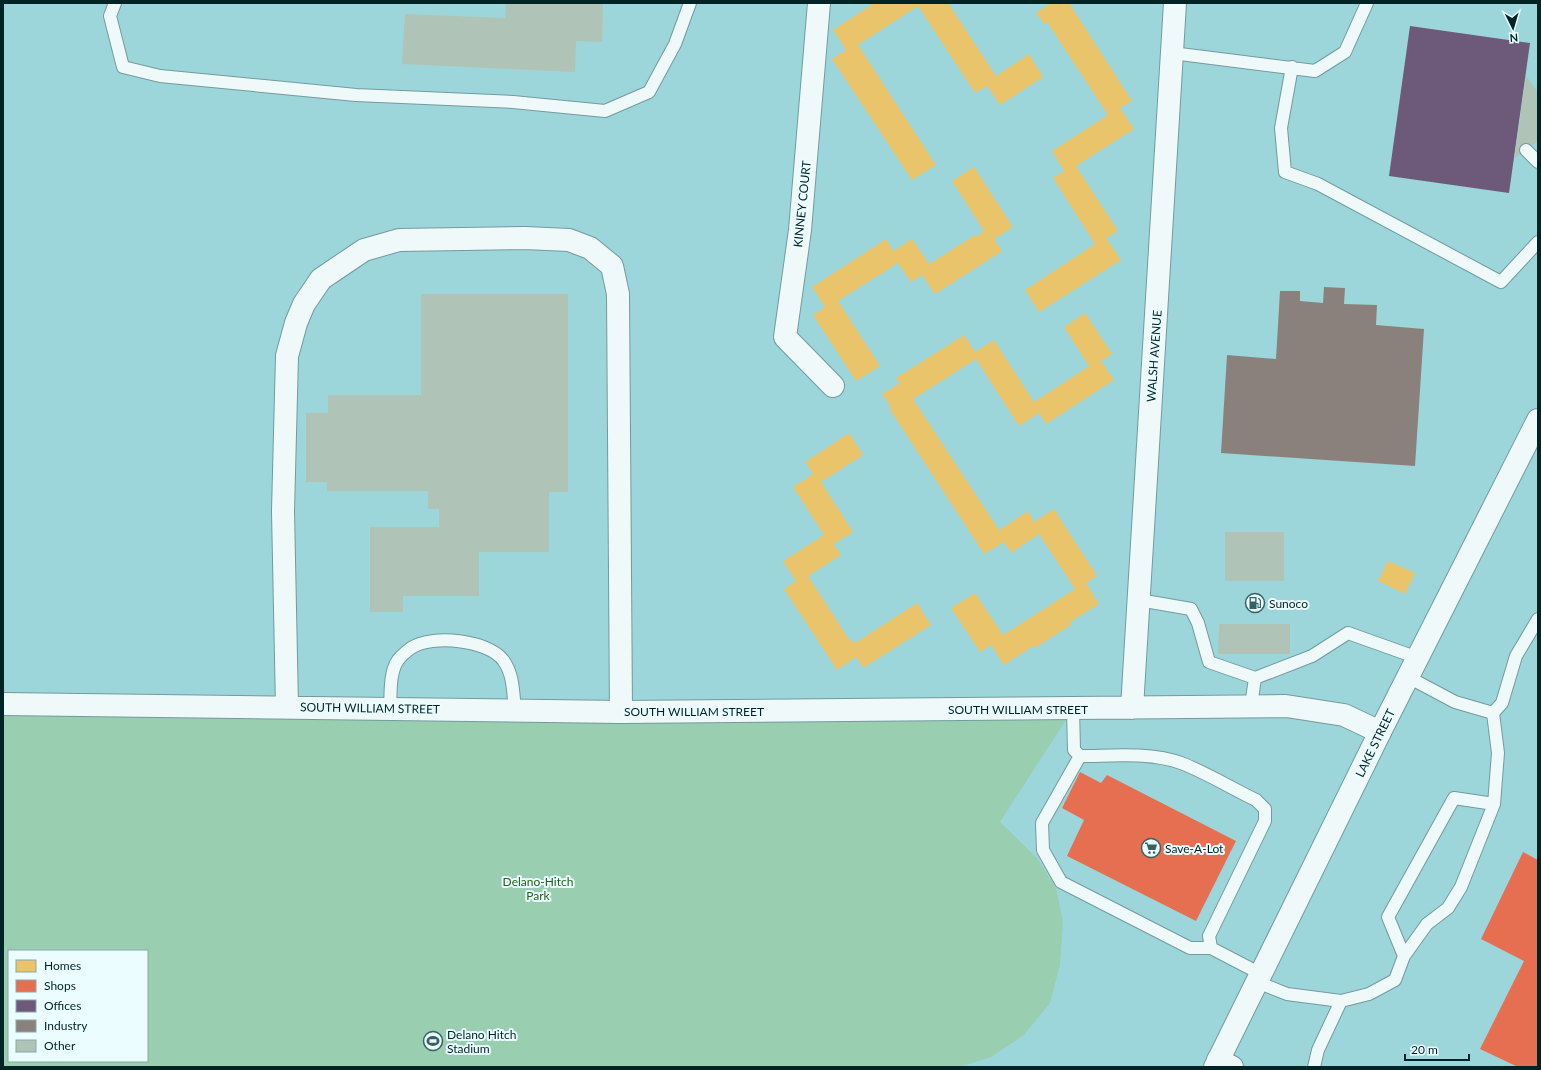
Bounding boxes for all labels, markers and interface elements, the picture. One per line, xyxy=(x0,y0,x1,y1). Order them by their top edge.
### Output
north arrow xyxy=(1493,8,1533,48)
text: N xyxy=(1509,32,1519,45)
street label: KINNEY COURT xyxy=(790,160,814,248)
street label: WALSH AVENUE xyxy=(1143,310,1165,402)
fuel station icon: Sunoco xyxy=(1244,592,1266,614)
place label: Sunoco xyxy=(1269,596,1308,611)
street label: SOUTH WILLIAM STREET xyxy=(300,699,440,717)
street label: SOUTH WILLIAM STREET xyxy=(948,702,1088,717)
street label: SOUTH WILLIAM STREET xyxy=(624,704,764,719)
street label: LAKE STREET xyxy=(1352,706,1398,780)
supermarket icon: Save-A-Lot xyxy=(1140,837,1162,859)
place label: Save-A-Lot xyxy=(1165,841,1224,856)
park label: Delano-Hitch Park xyxy=(503,874,573,903)
legend xyxy=(8,950,148,1062)
text: Homes xyxy=(44,958,81,973)
text: Shops xyxy=(44,978,76,993)
text: Offices xyxy=(44,998,81,1013)
text: Industry xyxy=(44,1018,88,1033)
place label: Delano Hitch Stadium xyxy=(447,1027,516,1056)
sports icon: Delano Hitch Stadium xyxy=(422,1030,444,1052)
scale bar xyxy=(1405,1036,1469,1062)
text: Other xyxy=(44,1038,76,1053)
text: 20 m xyxy=(1411,1042,1438,1057)

